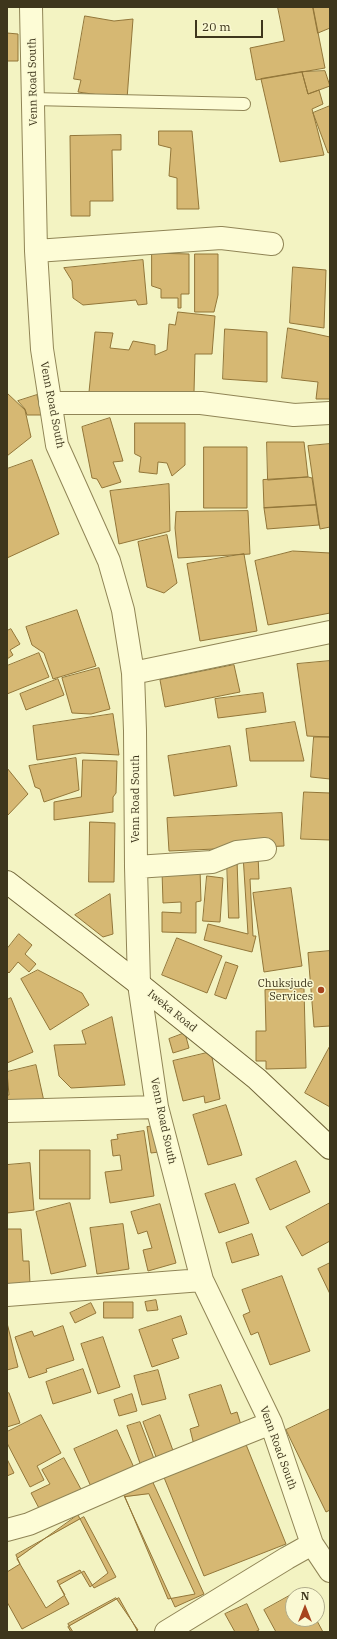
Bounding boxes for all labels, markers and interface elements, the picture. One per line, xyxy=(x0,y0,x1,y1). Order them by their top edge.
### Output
scale bar xyxy=(197,12,265,38)
text: 20 m xyxy=(202,19,231,34)
street label: Venn Road South xyxy=(26,38,40,126)
street label: Venn Road South xyxy=(37,360,67,450)
street label: Venn Road South xyxy=(129,755,143,843)
place label: Chuksjude Services xyxy=(258,977,313,1003)
marker: Chuksjude Services xyxy=(316,985,326,995)
street label: Iweka Road xyxy=(145,987,199,1035)
street label: Venn Road South xyxy=(147,1076,179,1166)
street label: Venn Road South xyxy=(257,1404,299,1492)
north arrow xyxy=(285,1587,325,1627)
text: N xyxy=(301,1589,309,1603)

